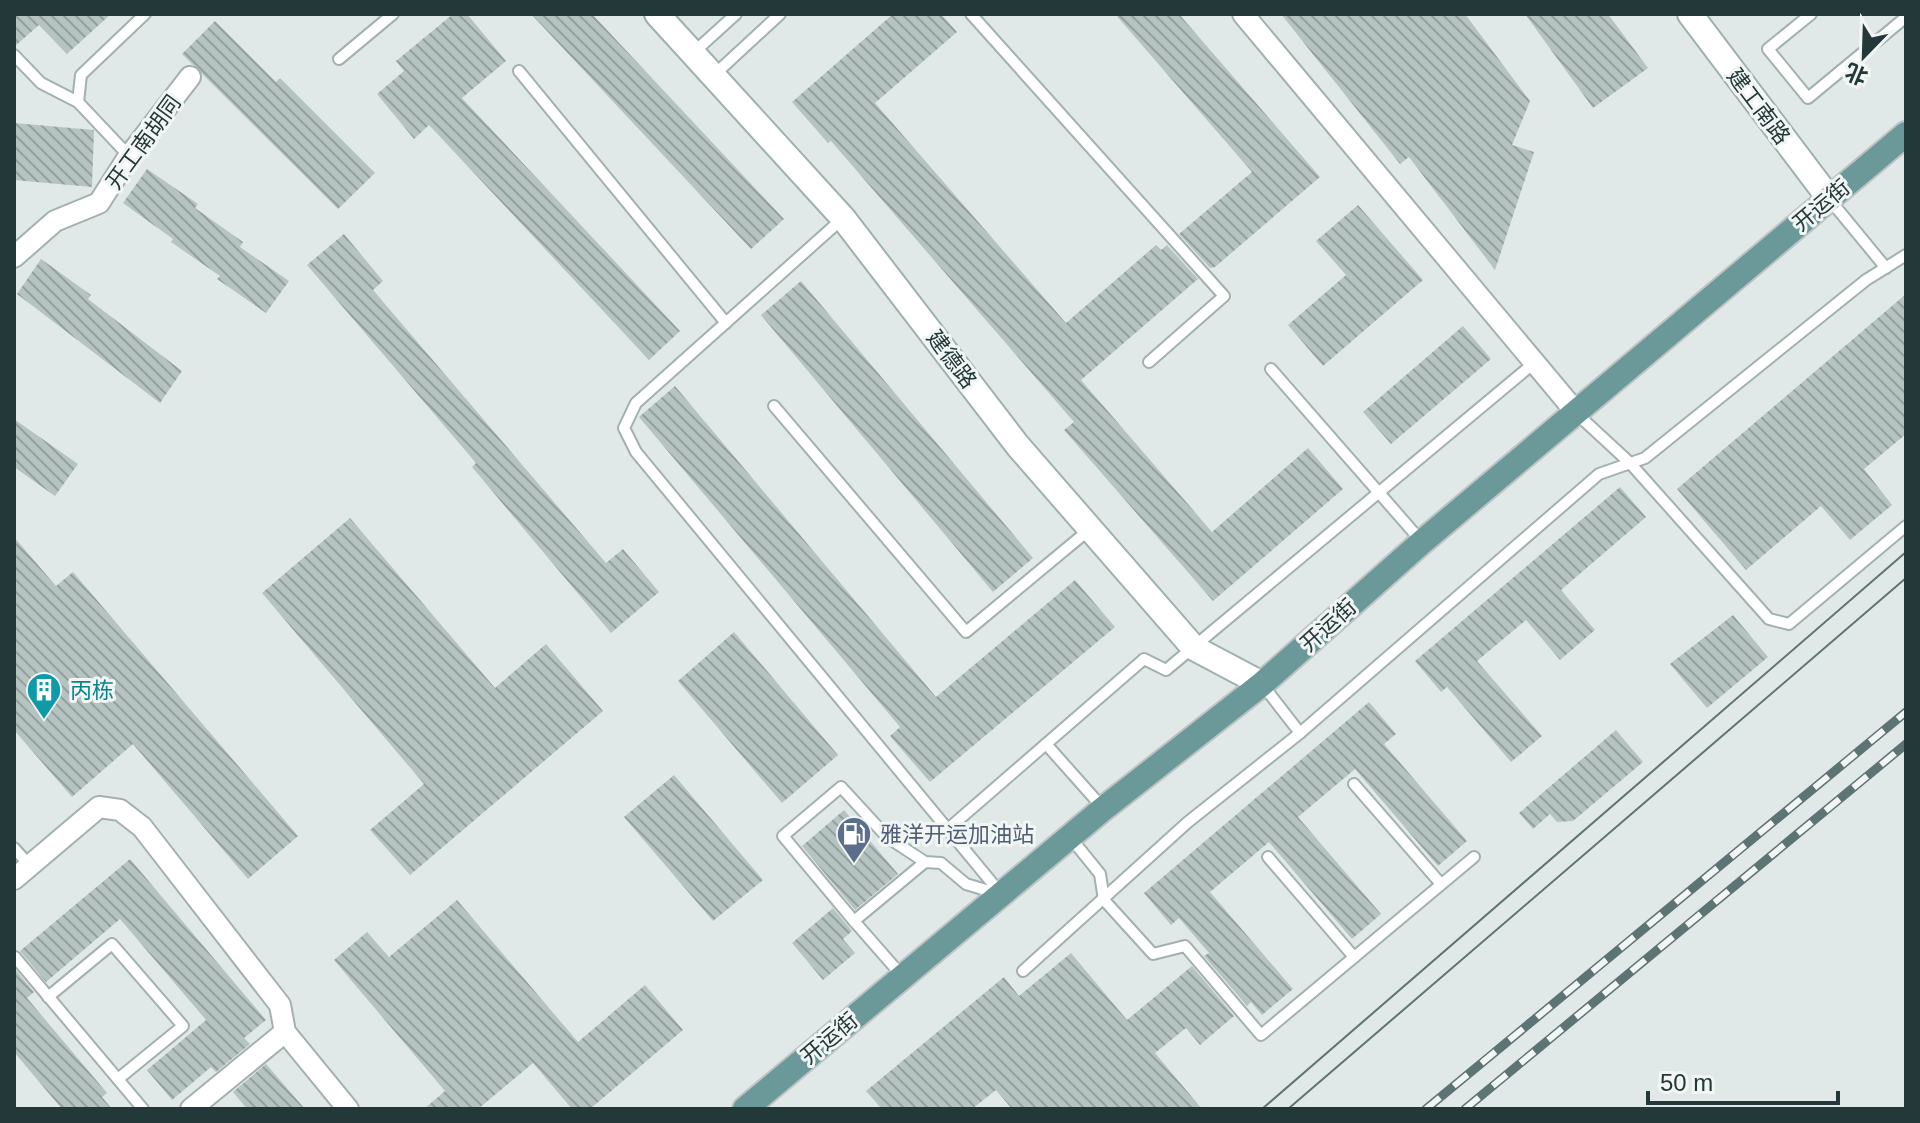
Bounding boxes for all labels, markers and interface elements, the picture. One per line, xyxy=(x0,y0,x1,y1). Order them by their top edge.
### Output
north arrow xyxy=(1824,16,1904,96)
text: 北 xyxy=(1841,58,1871,90)
street label: 建工南路 xyxy=(1722,64,1795,149)
street label: 开工南胡同 xyxy=(101,90,186,194)
street label: 开运街 xyxy=(1788,175,1855,236)
street label: 建德路 xyxy=(922,325,981,393)
street label: 开运街 xyxy=(1295,594,1361,657)
building icon: 丙栋 xyxy=(25,671,63,721)
place label: 丙栋 xyxy=(70,678,114,703)
fuel station icon: 雅洋开运加油站 xyxy=(835,815,873,865)
place label: 雅洋开运加油站 xyxy=(880,822,1034,847)
street label: 开运街 xyxy=(796,1008,863,1069)
scale bar xyxy=(1648,1055,1838,1105)
text: 50 m xyxy=(1660,1069,1713,1096)

